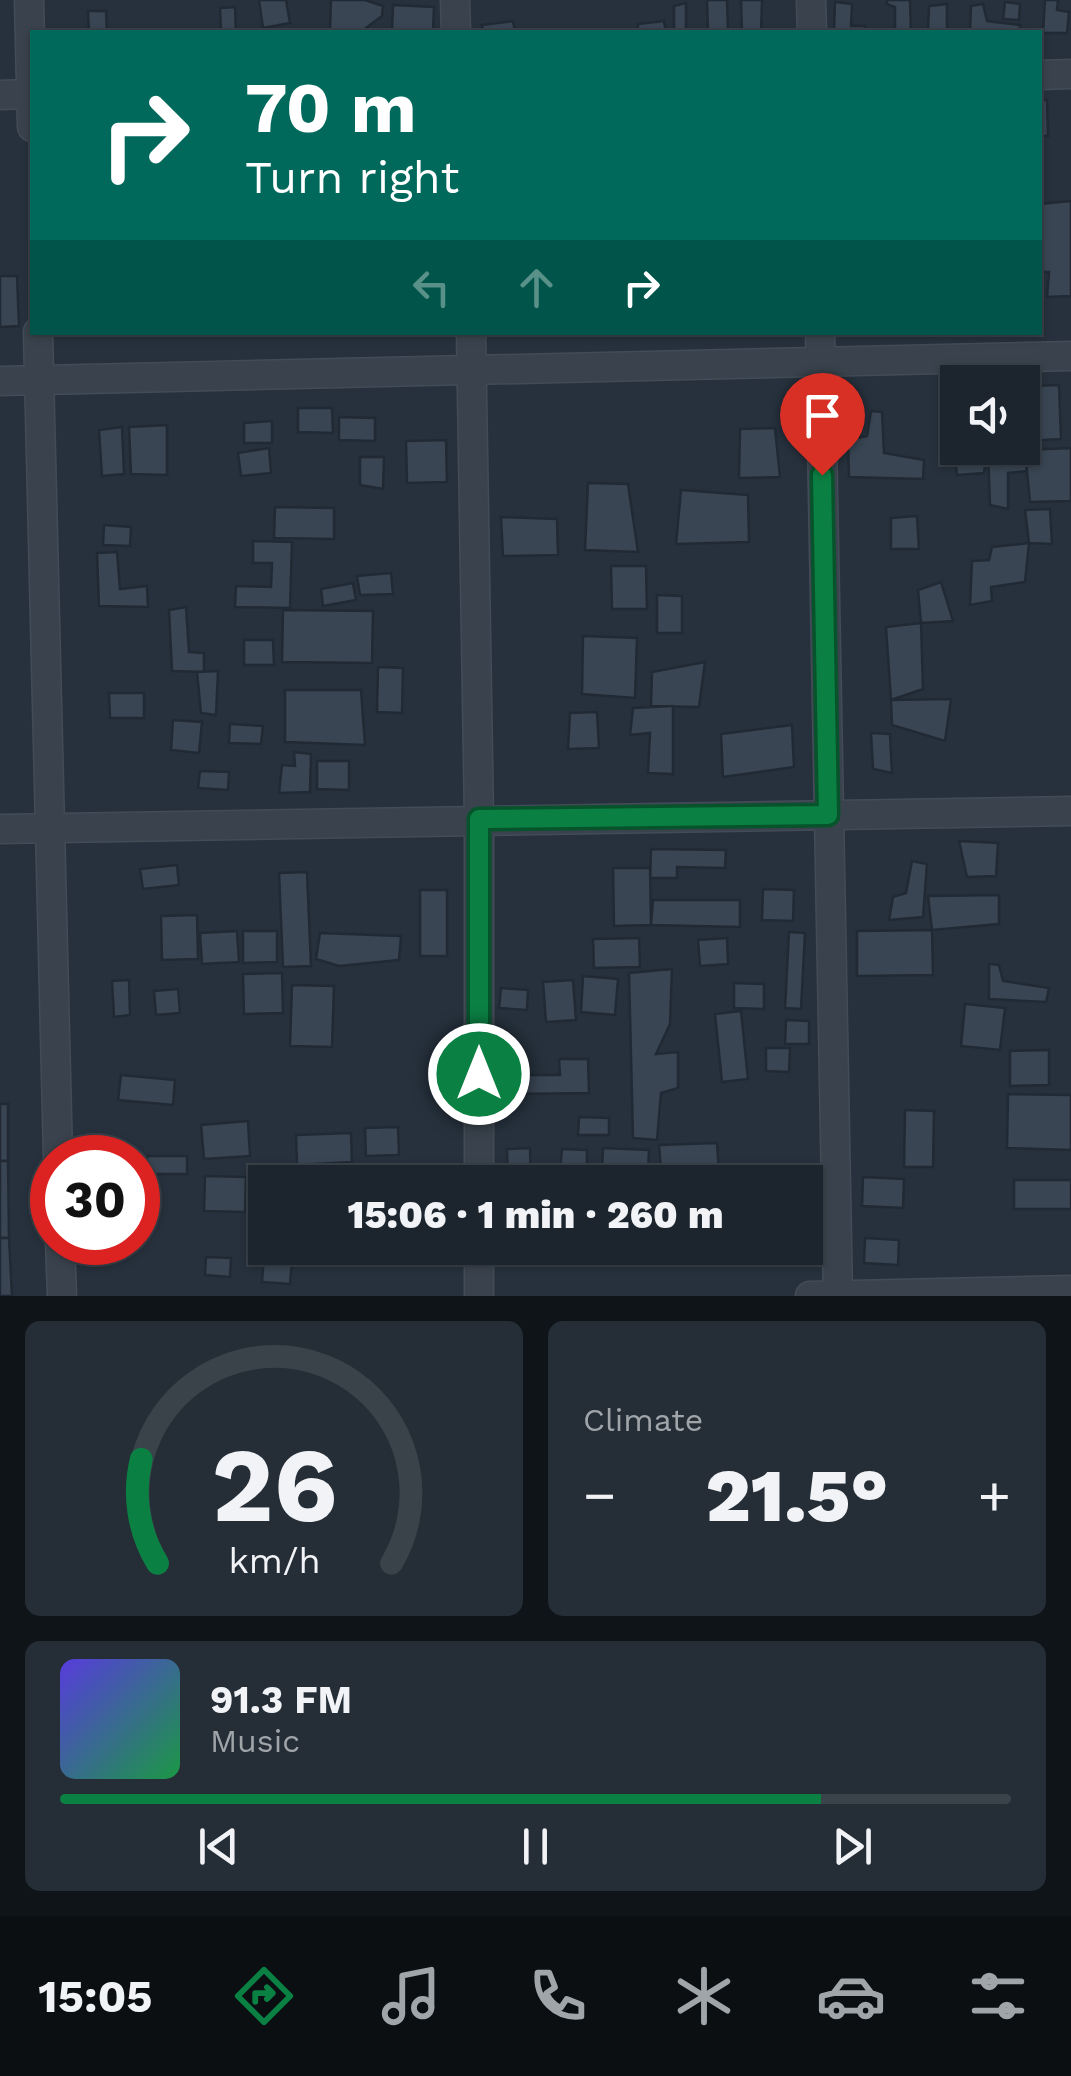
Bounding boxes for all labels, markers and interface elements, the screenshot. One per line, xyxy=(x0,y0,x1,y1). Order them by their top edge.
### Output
text: 70 m xyxy=(245,67,417,149)
icon: right xyxy=(80,70,210,200)
text: Turn right xyxy=(245,151,459,204)
icon: left xyxy=(404,260,459,315)
icon: ahead xyxy=(509,260,564,315)
icon: right xyxy=(614,260,669,315)
map controls xyxy=(940,365,1040,465)
button: sound xyxy=(940,365,1040,465)
pin xyxy=(780,373,865,476)
icon: arrive xyxy=(795,388,850,443)
position arrow xyxy=(427,1022,531,1126)
speed limit sign: 30 xyxy=(30,1135,160,1265)
text: 15:06 · 1 min · 260 m xyxy=(348,1193,723,1237)
text: Climate xyxy=(583,1401,703,1439)
text: 26 xyxy=(211,1424,337,1546)
text: 21.5° xyxy=(706,1451,888,1539)
text: − xyxy=(583,1463,616,1527)
text: + xyxy=(978,1463,1011,1527)
text: km/h xyxy=(228,1540,320,1582)
text: 91.3 FM xyxy=(210,1678,352,1722)
text: Music xyxy=(210,1722,300,1760)
icon: previous xyxy=(191,1819,246,1874)
icon: pause xyxy=(508,1819,563,1874)
icon: next xyxy=(825,1819,880,1874)
icon: directions xyxy=(229,1961,299,2031)
icon: music xyxy=(376,1961,446,2031)
icon: phone xyxy=(523,1961,593,2031)
icon: climate xyxy=(669,1961,739,2031)
icon: car xyxy=(816,1961,886,2031)
icon: filters xyxy=(963,1961,1033,2031)
text: 15:05 xyxy=(38,1970,153,2023)

